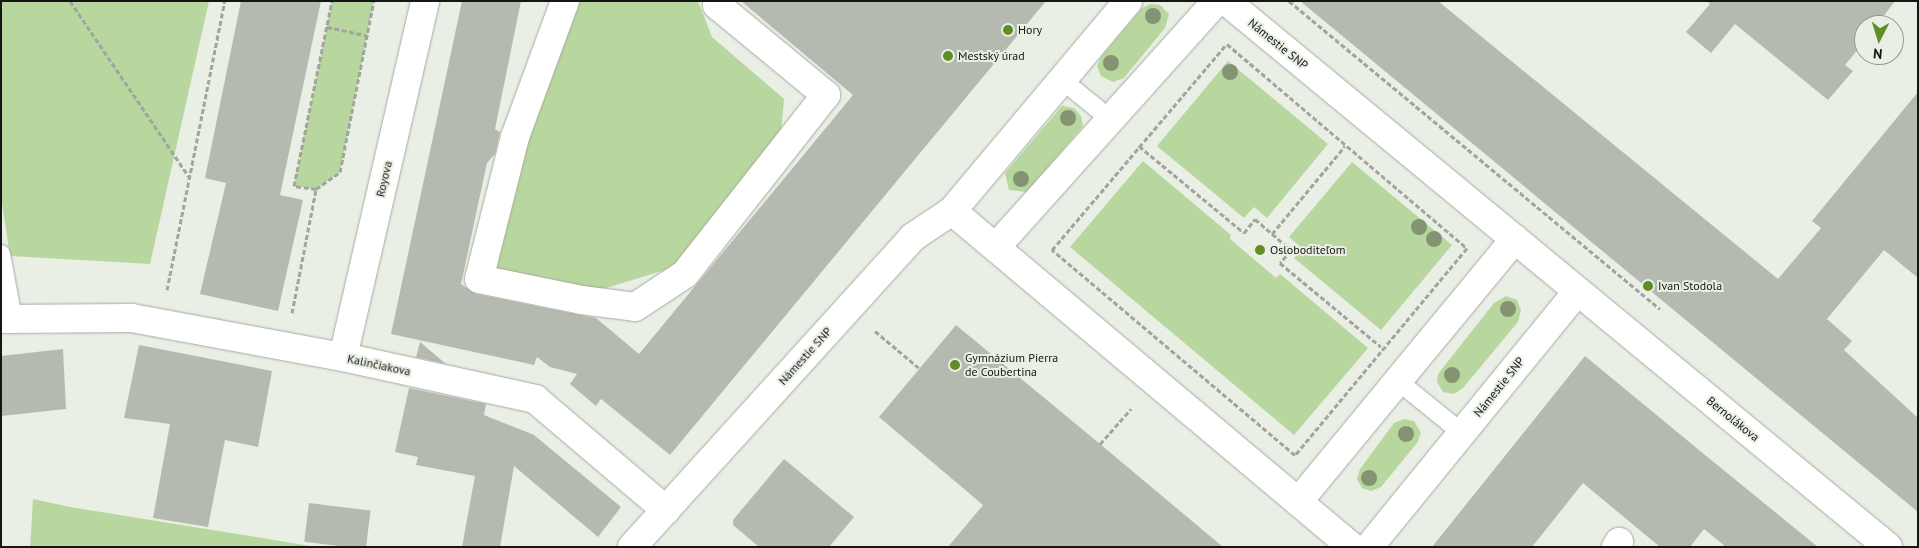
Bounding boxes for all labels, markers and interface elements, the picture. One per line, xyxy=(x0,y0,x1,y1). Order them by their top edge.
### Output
north arrow xyxy=(1854,15,1904,65)
street label: Námestie SNP xyxy=(1245,16,1311,72)
place label: Hory xyxy=(1018,23,1042,37)
marker: Hory xyxy=(1002,24,1014,36)
text: N xyxy=(1872,45,1883,63)
place label: Mestský úrad xyxy=(958,49,1025,63)
marker: Mestský úrad xyxy=(942,50,954,62)
street label: Royova xyxy=(373,160,395,198)
place label: Osloboditeľom xyxy=(1270,243,1345,257)
marker: Osloboditeľom xyxy=(1254,244,1266,256)
place label: Ivan Stodola xyxy=(1658,279,1722,293)
marker: Ivan Stodola xyxy=(1642,280,1654,292)
street label: Námestie SNP xyxy=(775,324,835,388)
street label: Kalinčiakova xyxy=(346,351,412,379)
place label: Gymnázium Pierra de Coubertina xyxy=(965,351,1058,379)
street label: Námestie SNP xyxy=(1471,354,1527,420)
marker: Gymnázium Pierra de Coubertina xyxy=(949,359,961,371)
street label: Bernolákova xyxy=(1704,393,1762,445)

